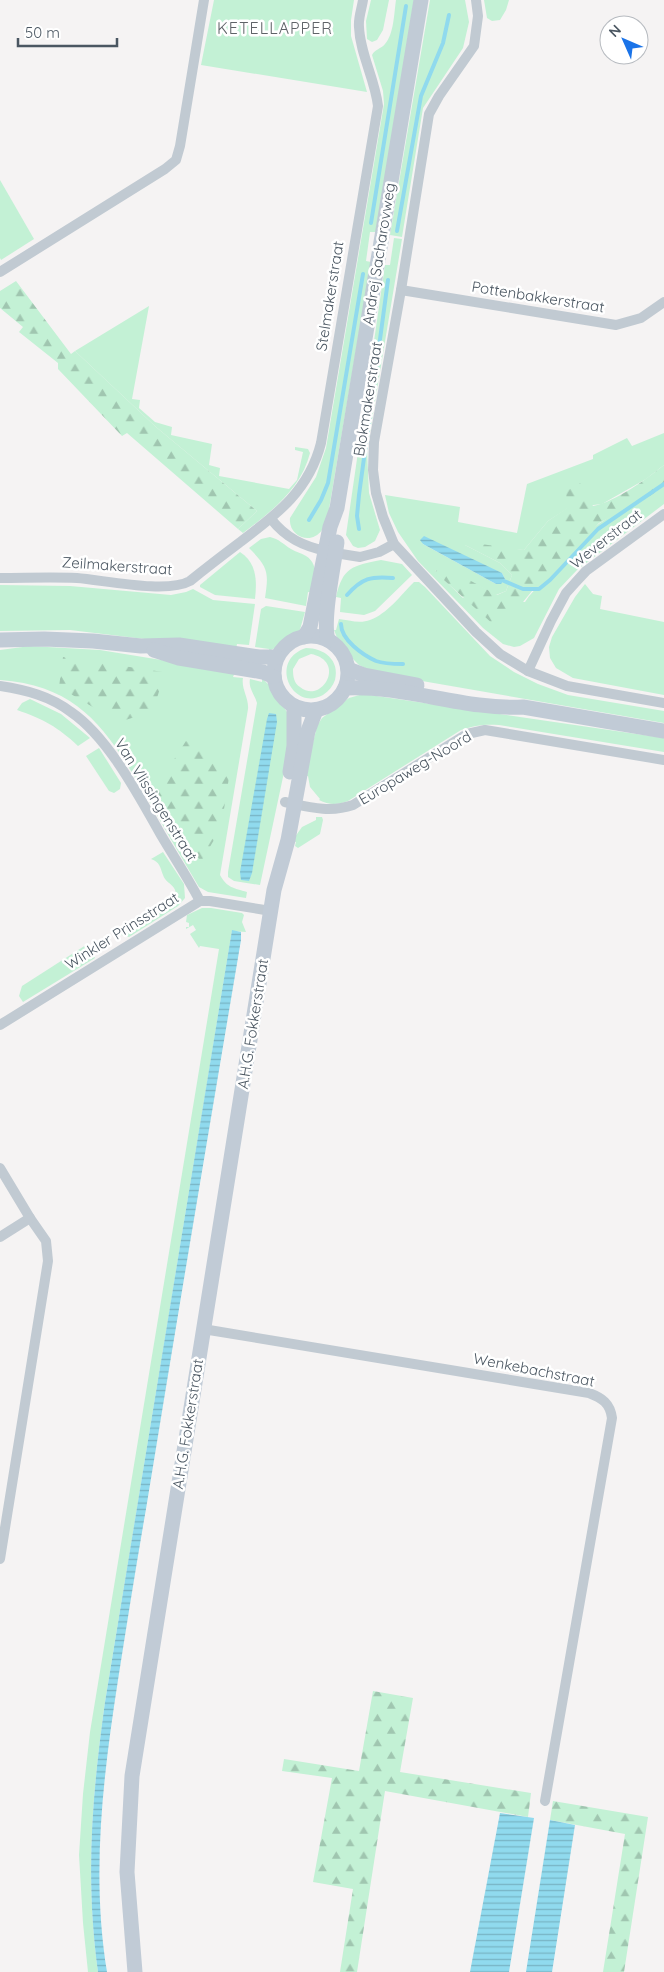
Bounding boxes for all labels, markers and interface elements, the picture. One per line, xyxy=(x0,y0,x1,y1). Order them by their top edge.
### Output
scale bar xyxy=(18,15,116,47)
north arrow xyxy=(599,15,649,65)
district label: KETELLAPPER xyxy=(217,18,333,38)
text: N xyxy=(605,21,625,41)
text: 50 m xyxy=(25,23,60,42)
street label: Andrej Sacharovweg xyxy=(358,181,399,326)
street label: Stelmakerstraat xyxy=(311,240,348,352)
street label: Pottenbakkerstraat xyxy=(470,277,606,316)
street label: Blokmakerstraat xyxy=(349,340,386,458)
street label: Weverstraat xyxy=(566,505,645,573)
street label: Zeilmakerstraat xyxy=(61,552,173,579)
street label: Europaweg-Noord xyxy=(355,726,474,809)
street label: Van Vlissingenstraat xyxy=(111,735,202,865)
street label: Winkler Prinsstraat xyxy=(61,888,182,973)
street label: A.H.G. Fokkerstraat xyxy=(233,957,272,1090)
street label: Wenkebachstraat xyxy=(472,1348,596,1391)
street label: A.H.G. Fokkerstraat xyxy=(168,1357,207,1490)

